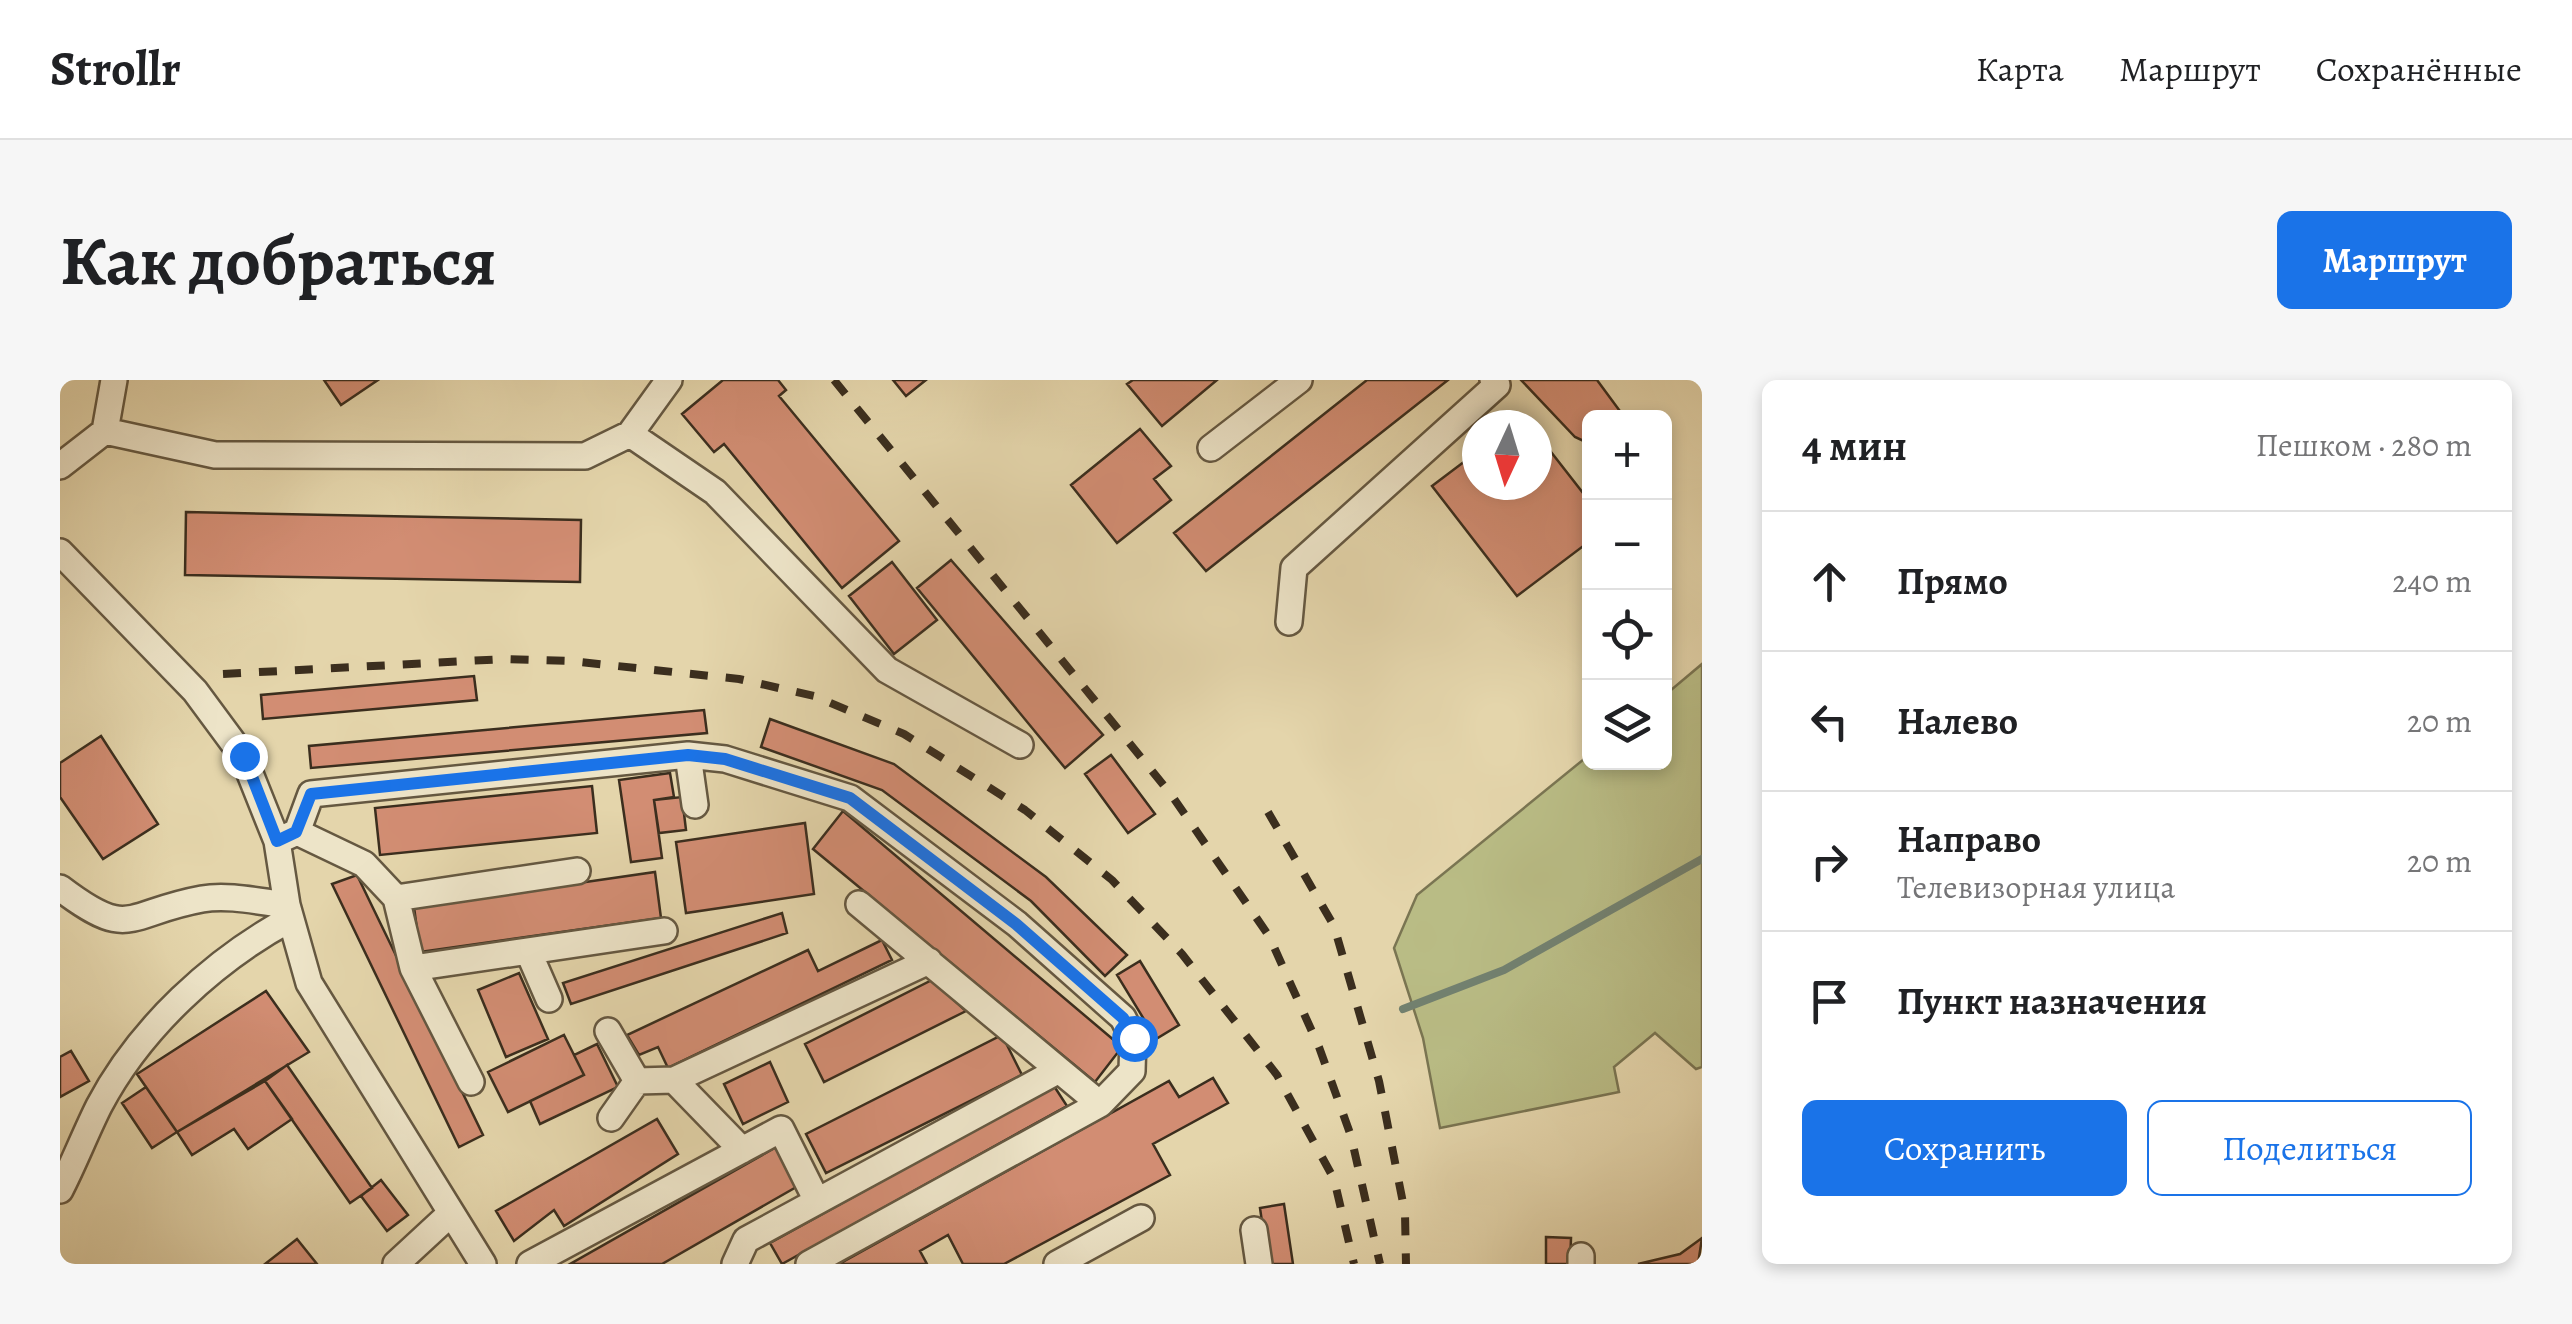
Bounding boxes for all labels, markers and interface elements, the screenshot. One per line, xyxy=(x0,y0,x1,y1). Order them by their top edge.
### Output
text: Strollr xyxy=(50,36,181,102)
text: Карта xyxy=(1976,45,2064,93)
text: Маршрут xyxy=(2119,45,2261,93)
text: Сохранённые xyxy=(2316,45,2522,93)
button: Маршрут xyxy=(2277,211,2512,309)
text: Как добраться xyxy=(60,213,496,308)
north arrow xyxy=(1462,410,1552,500)
map controls xyxy=(1582,410,1672,770)
button: + xyxy=(1582,410,1672,500)
text: 4 мин xyxy=(1802,417,1907,474)
text: Пешком · 280 m xyxy=(2256,423,2472,467)
button: − xyxy=(1582,500,1672,590)
icon: ahead xyxy=(1802,554,1857,609)
text: Прямо xyxy=(1897,555,2008,607)
text: 240 m xyxy=(2392,559,2472,603)
button: locate xyxy=(1582,590,1672,680)
button: layers xyxy=(1582,680,1672,770)
icon: left xyxy=(1802,694,1857,749)
text: Налево xyxy=(1897,695,2018,747)
text: 20 m xyxy=(2407,699,2472,743)
route end xyxy=(222,734,268,780)
text: Направо xyxy=(1897,813,2041,865)
icon: right xyxy=(1802,834,1857,889)
text: 20 m xyxy=(2407,839,2472,883)
text: Телевизорная улица xyxy=(1897,865,2175,909)
icon: arrive xyxy=(1802,974,1857,1029)
text: Пункт назначения xyxy=(1897,975,2207,1027)
route start xyxy=(1112,1016,1158,1062)
button: Сохранить xyxy=(1802,1100,2127,1196)
button: Поделиться xyxy=(2147,1100,2472,1196)

